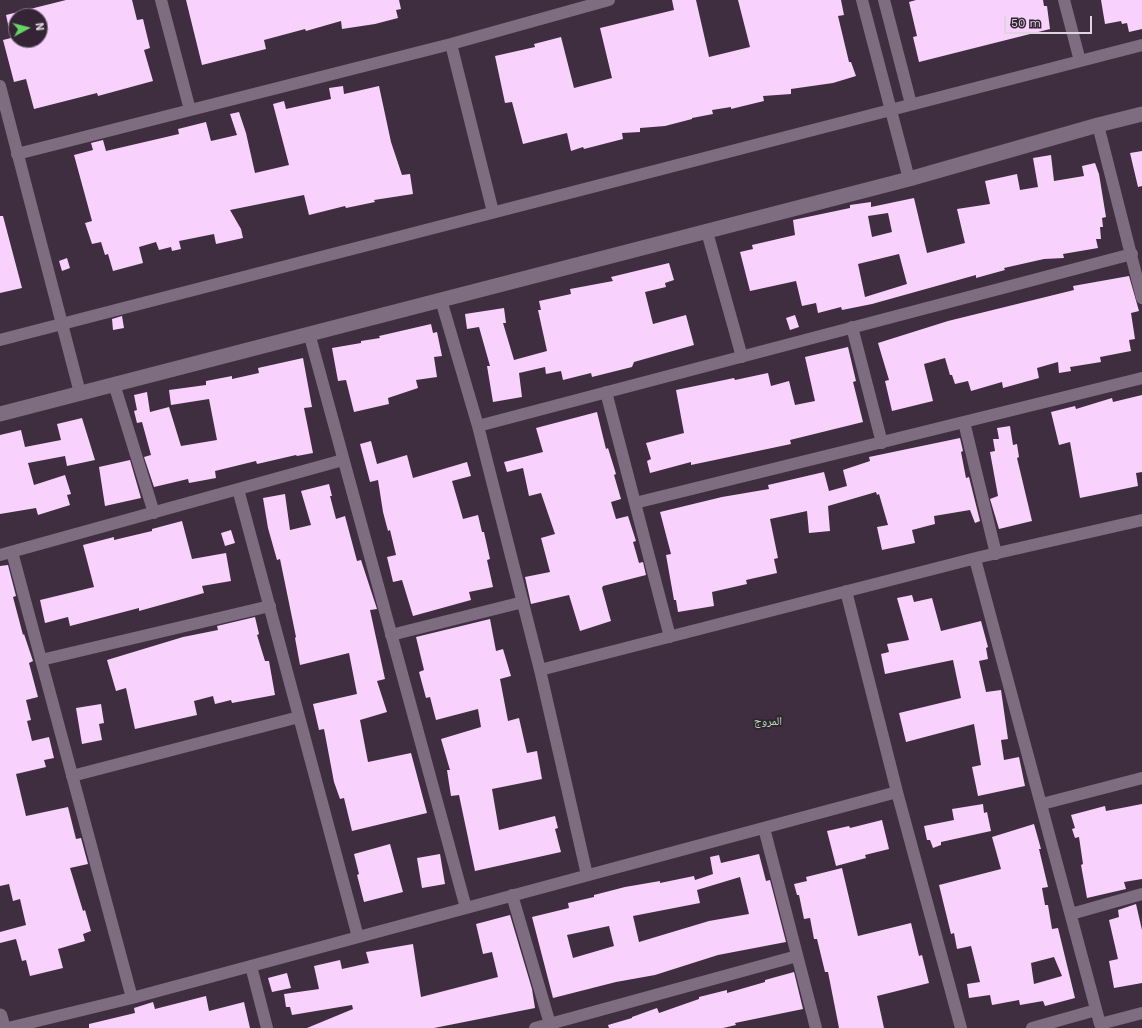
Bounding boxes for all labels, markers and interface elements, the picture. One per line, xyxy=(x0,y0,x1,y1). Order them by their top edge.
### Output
north arrow xyxy=(8,8,48,48)
scale bar xyxy=(1006,8,1094,34)
text: 50 m xyxy=(1011,16,1041,30)
text: N xyxy=(32,22,46,31)
district label: المروج xyxy=(754,714,782,728)

